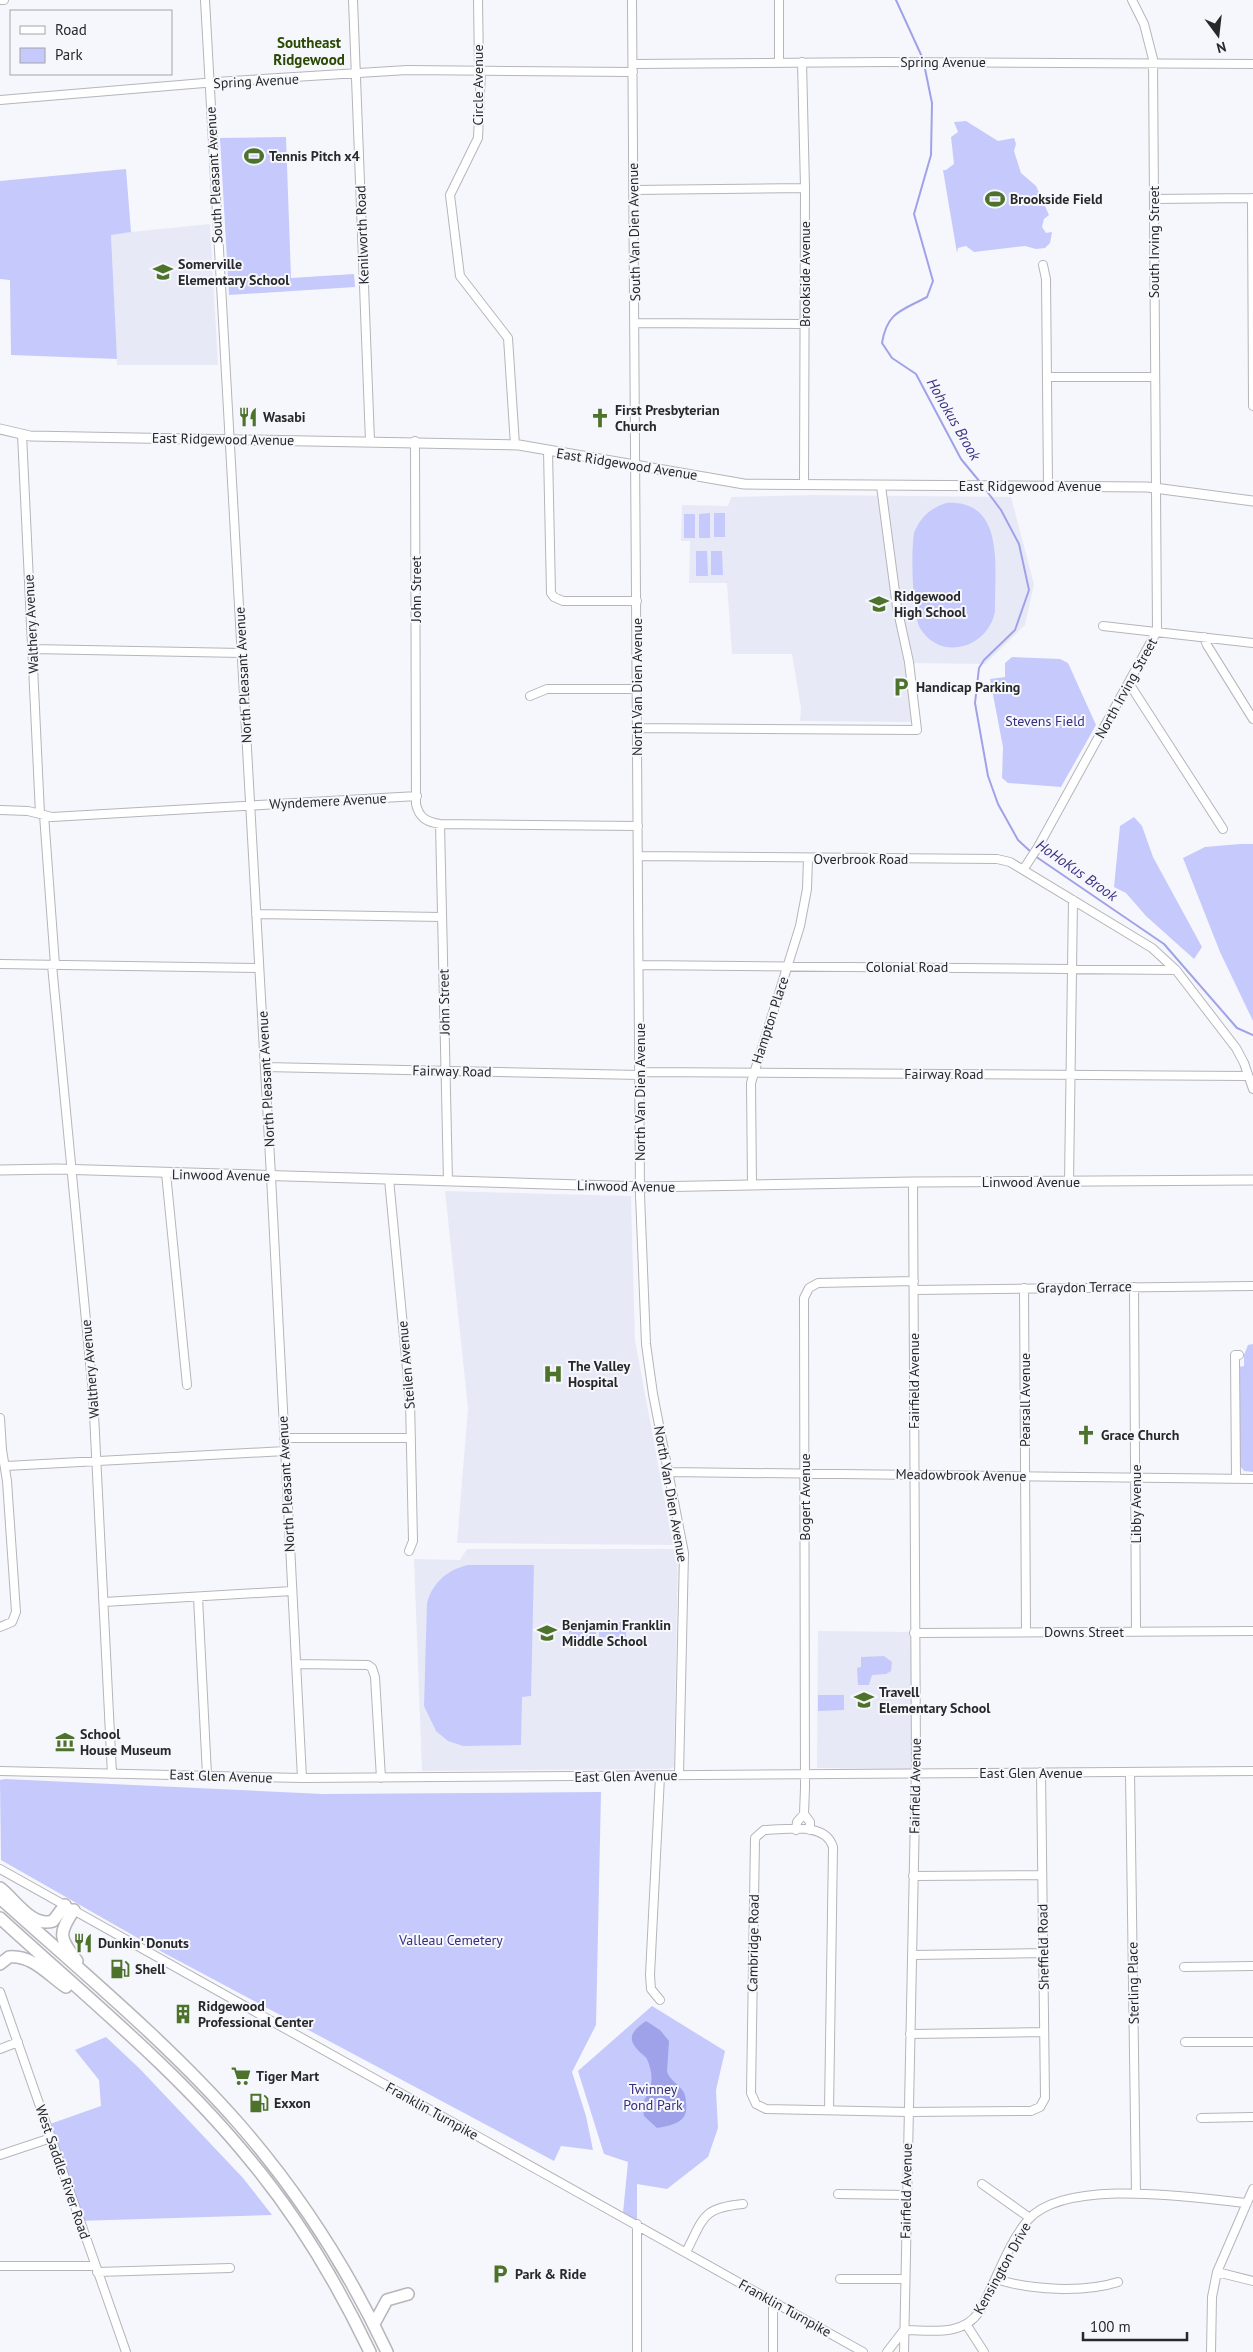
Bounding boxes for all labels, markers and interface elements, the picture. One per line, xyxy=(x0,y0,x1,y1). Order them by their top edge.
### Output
legend xyxy=(10,10,172,75)
north arrow xyxy=(1193,10,1243,60)
text: Road xyxy=(55,20,87,39)
district label: Southeast Ridgewood xyxy=(273,33,345,69)
text: N xyxy=(1215,38,1228,57)
street label: Circle Avenue xyxy=(469,44,487,126)
text: Park xyxy=(55,45,83,64)
street label: Spring Avenue xyxy=(900,53,986,71)
street label: Spring Avenue xyxy=(213,70,299,92)
street label: South Pleasant Avenue xyxy=(201,106,227,244)
sports icon: Tennis Pitch x4 xyxy=(243,145,265,167)
place label: Tennis Pitch x4 xyxy=(269,147,360,165)
street label: South Van Dien Avenue xyxy=(624,163,644,301)
street label: Kenilworth Road xyxy=(351,185,373,285)
street label: South Irving Street xyxy=(1145,185,1163,298)
sports icon: Brookside Field xyxy=(984,188,1006,210)
place label: Brookside Field xyxy=(1010,190,1103,208)
street label: Brookside Avenue xyxy=(796,221,814,327)
place label: Somerville Elementary School xyxy=(178,255,290,289)
school or university icon: Somerville Elementary School xyxy=(152,261,174,283)
water label: Hohokus Brook xyxy=(923,375,986,465)
place label: First Presbyterian Church xyxy=(615,401,720,435)
restaurant icon: Wasabi xyxy=(237,406,259,428)
church icon: First Presbyterian Church xyxy=(589,407,611,429)
place label: Wasabi xyxy=(263,408,306,426)
street label: East Ridgewood Avenue xyxy=(152,429,294,449)
street label: East Ridgewood Avenue xyxy=(555,444,699,484)
street label: East Ridgewood Avenue xyxy=(959,477,1101,495)
street label: John Street xyxy=(407,556,425,623)
street label: Walthery Avenue xyxy=(19,574,43,674)
place label: Ridgewood High School xyxy=(894,587,967,621)
school or university icon: Ridgewood High School xyxy=(868,593,890,615)
street label: North Pleasant Avenue xyxy=(230,606,256,744)
street label: North Van Dien Avenue xyxy=(628,618,646,756)
street label: North Irving Street xyxy=(1091,634,1161,741)
parking icon: Handicap Parking xyxy=(890,676,912,698)
place label: Handicap Parking xyxy=(916,678,1020,696)
park label: Stevens Field xyxy=(1005,712,1085,730)
street label: Wyndemere Avenue xyxy=(269,789,387,813)
water label: HoHoKus Brook xyxy=(1033,835,1122,906)
street label: Overbrook Road xyxy=(814,850,908,868)
street label: Colonial Road xyxy=(866,958,948,976)
street label: John Street xyxy=(434,968,454,1036)
street label: Hampton Place xyxy=(747,974,793,1066)
street label: North Pleasant Avenue xyxy=(253,1010,279,1148)
street label: North Van Dien Avenue xyxy=(631,1023,649,1161)
street label: Fairway Road xyxy=(412,1061,492,1081)
street label: Fairway Road xyxy=(904,1065,984,1083)
street label: Linwood Avenue xyxy=(172,1165,270,1185)
street label: Linwood Avenue xyxy=(982,1173,1080,1191)
street label: Linwood Avenue xyxy=(577,1176,675,1196)
street label: Graydon Terrace xyxy=(1036,1277,1132,1297)
street label: Walthery Avenue xyxy=(77,1319,103,1419)
street label: Steilen Avenue xyxy=(393,1320,419,1410)
street label: Fairfield Avenue xyxy=(905,1333,923,1429)
street label: Pearsall Avenue xyxy=(1016,1353,1034,1447)
place label: The Valley Hospital xyxy=(568,1357,631,1391)
hospital icon: The Valley Hospital xyxy=(542,1363,564,1385)
street label: North Pleasant Avenue xyxy=(273,1415,299,1553)
street label: North Van Dien Avenue xyxy=(650,1424,692,1564)
church icon: Grace Church xyxy=(1075,1424,1097,1446)
place label: Grace Church xyxy=(1101,1426,1179,1444)
street label: Bogert Avenue xyxy=(796,1453,814,1541)
street label: Meadowbrook Avenue xyxy=(895,1465,1027,1485)
street label: Libby Avenue xyxy=(1127,1465,1145,1543)
place label: Benjamin Franklin Middle School xyxy=(562,1616,671,1650)
school or university icon: Benjamin Franklin Middle School xyxy=(536,1622,558,1644)
street label: Downs Street xyxy=(1044,1623,1124,1641)
place label: Travell Elementary School xyxy=(879,1683,991,1717)
school or university icon: Travell Elementary School xyxy=(853,1689,875,1711)
place label: School House Museum xyxy=(80,1725,171,1759)
museum icon: School House Museum xyxy=(54,1731,76,1753)
street label: Fairfield Avenue xyxy=(905,1738,925,1834)
street label: East Glen Avenue xyxy=(979,1764,1083,1782)
street label: East Glen Avenue xyxy=(169,1765,273,1787)
street label: East Glen Avenue xyxy=(574,1766,678,1786)
street label: Cambridge Road xyxy=(743,1894,763,1992)
street label: Sheffield Road xyxy=(1033,1904,1053,1990)
park label: Valleau Cemetery xyxy=(398,1931,503,1949)
restaurant icon: Dunkin' Donuts xyxy=(72,1932,94,1954)
place label: Dunkin' Donuts xyxy=(98,1934,189,1952)
street label: Sterling Place xyxy=(1123,1942,1143,2024)
fuel station icon: Shell xyxy=(109,1958,131,1980)
place label: Shell xyxy=(135,1960,166,1978)
place label: Ridgewood Professional Center xyxy=(198,1997,314,2031)
building icon: Ridgewood Professional Center xyxy=(172,2003,194,2025)
supermarket icon: Tiger Mart xyxy=(230,2065,252,2087)
place label: Tiger Mart xyxy=(256,2067,319,2085)
street label: Franklin Turnpike xyxy=(382,2078,482,2144)
park label: Twinney Pond Park xyxy=(623,2080,683,2114)
fuel station icon: Exxon xyxy=(248,2092,270,2114)
place label: Exxon xyxy=(274,2094,311,2112)
street label: West Saddle River Road xyxy=(32,2102,94,2242)
street label: Fairfield Avenue xyxy=(896,2143,916,2239)
street label: Kensington Drive xyxy=(969,2219,1035,2317)
parking icon: Park & Ride xyxy=(489,2263,511,2285)
place label: Park & Ride xyxy=(515,2265,586,2283)
street label: Franklin Turnpike xyxy=(735,2275,835,2341)
scale bar xyxy=(1083,2310,1187,2342)
text: 100 m xyxy=(1090,2317,1131,2336)

